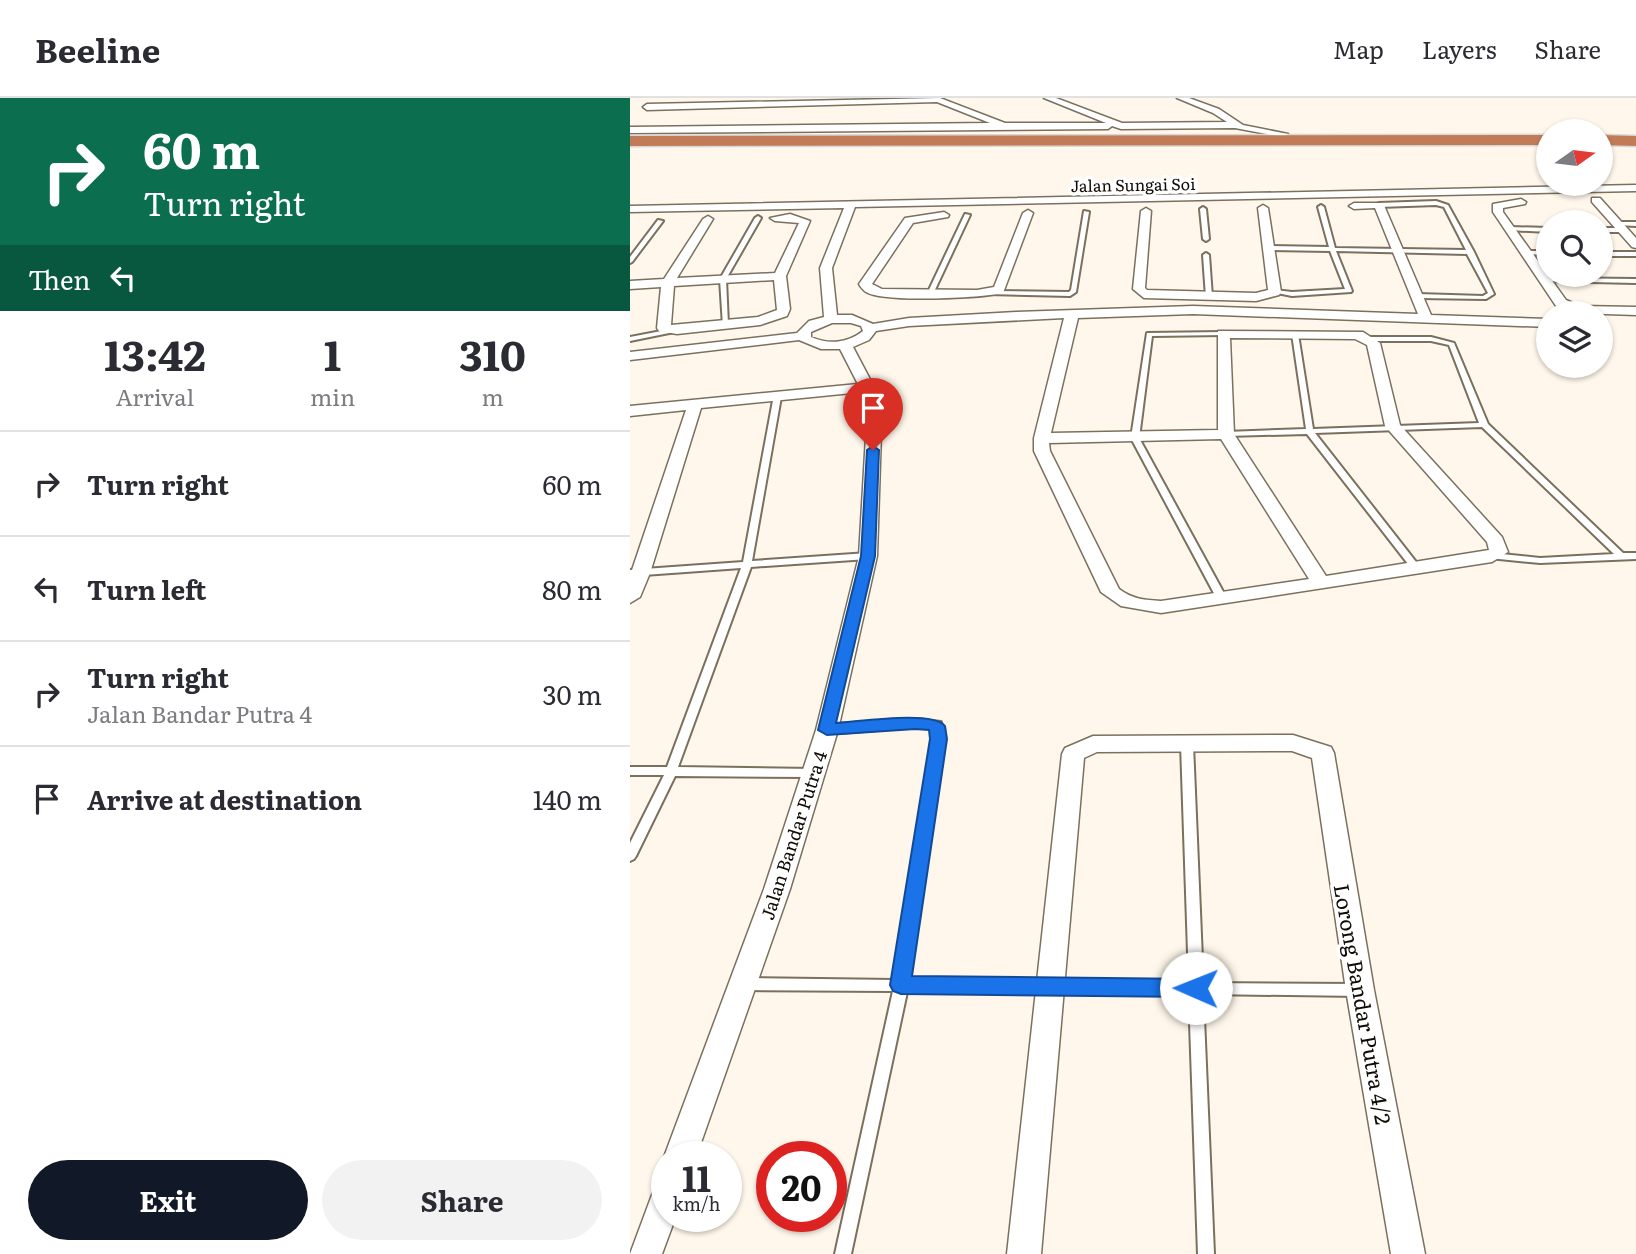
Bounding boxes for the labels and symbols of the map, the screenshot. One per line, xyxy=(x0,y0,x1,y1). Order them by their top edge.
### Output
north arrow xyxy=(1536,119,1614,196)
street label: Jalan Sungai Soi xyxy=(1070,171,1196,197)
pin xyxy=(843,378,903,450)
street label: Jalan Bandar Putra 4 xyxy=(753,747,833,923)
street label: Lorong Bandar Putra 4/2 xyxy=(1328,881,1400,1127)
position arrow xyxy=(1159,951,1233,1025)
speed limit sign: 20 xyxy=(756,1141,847,1232)

